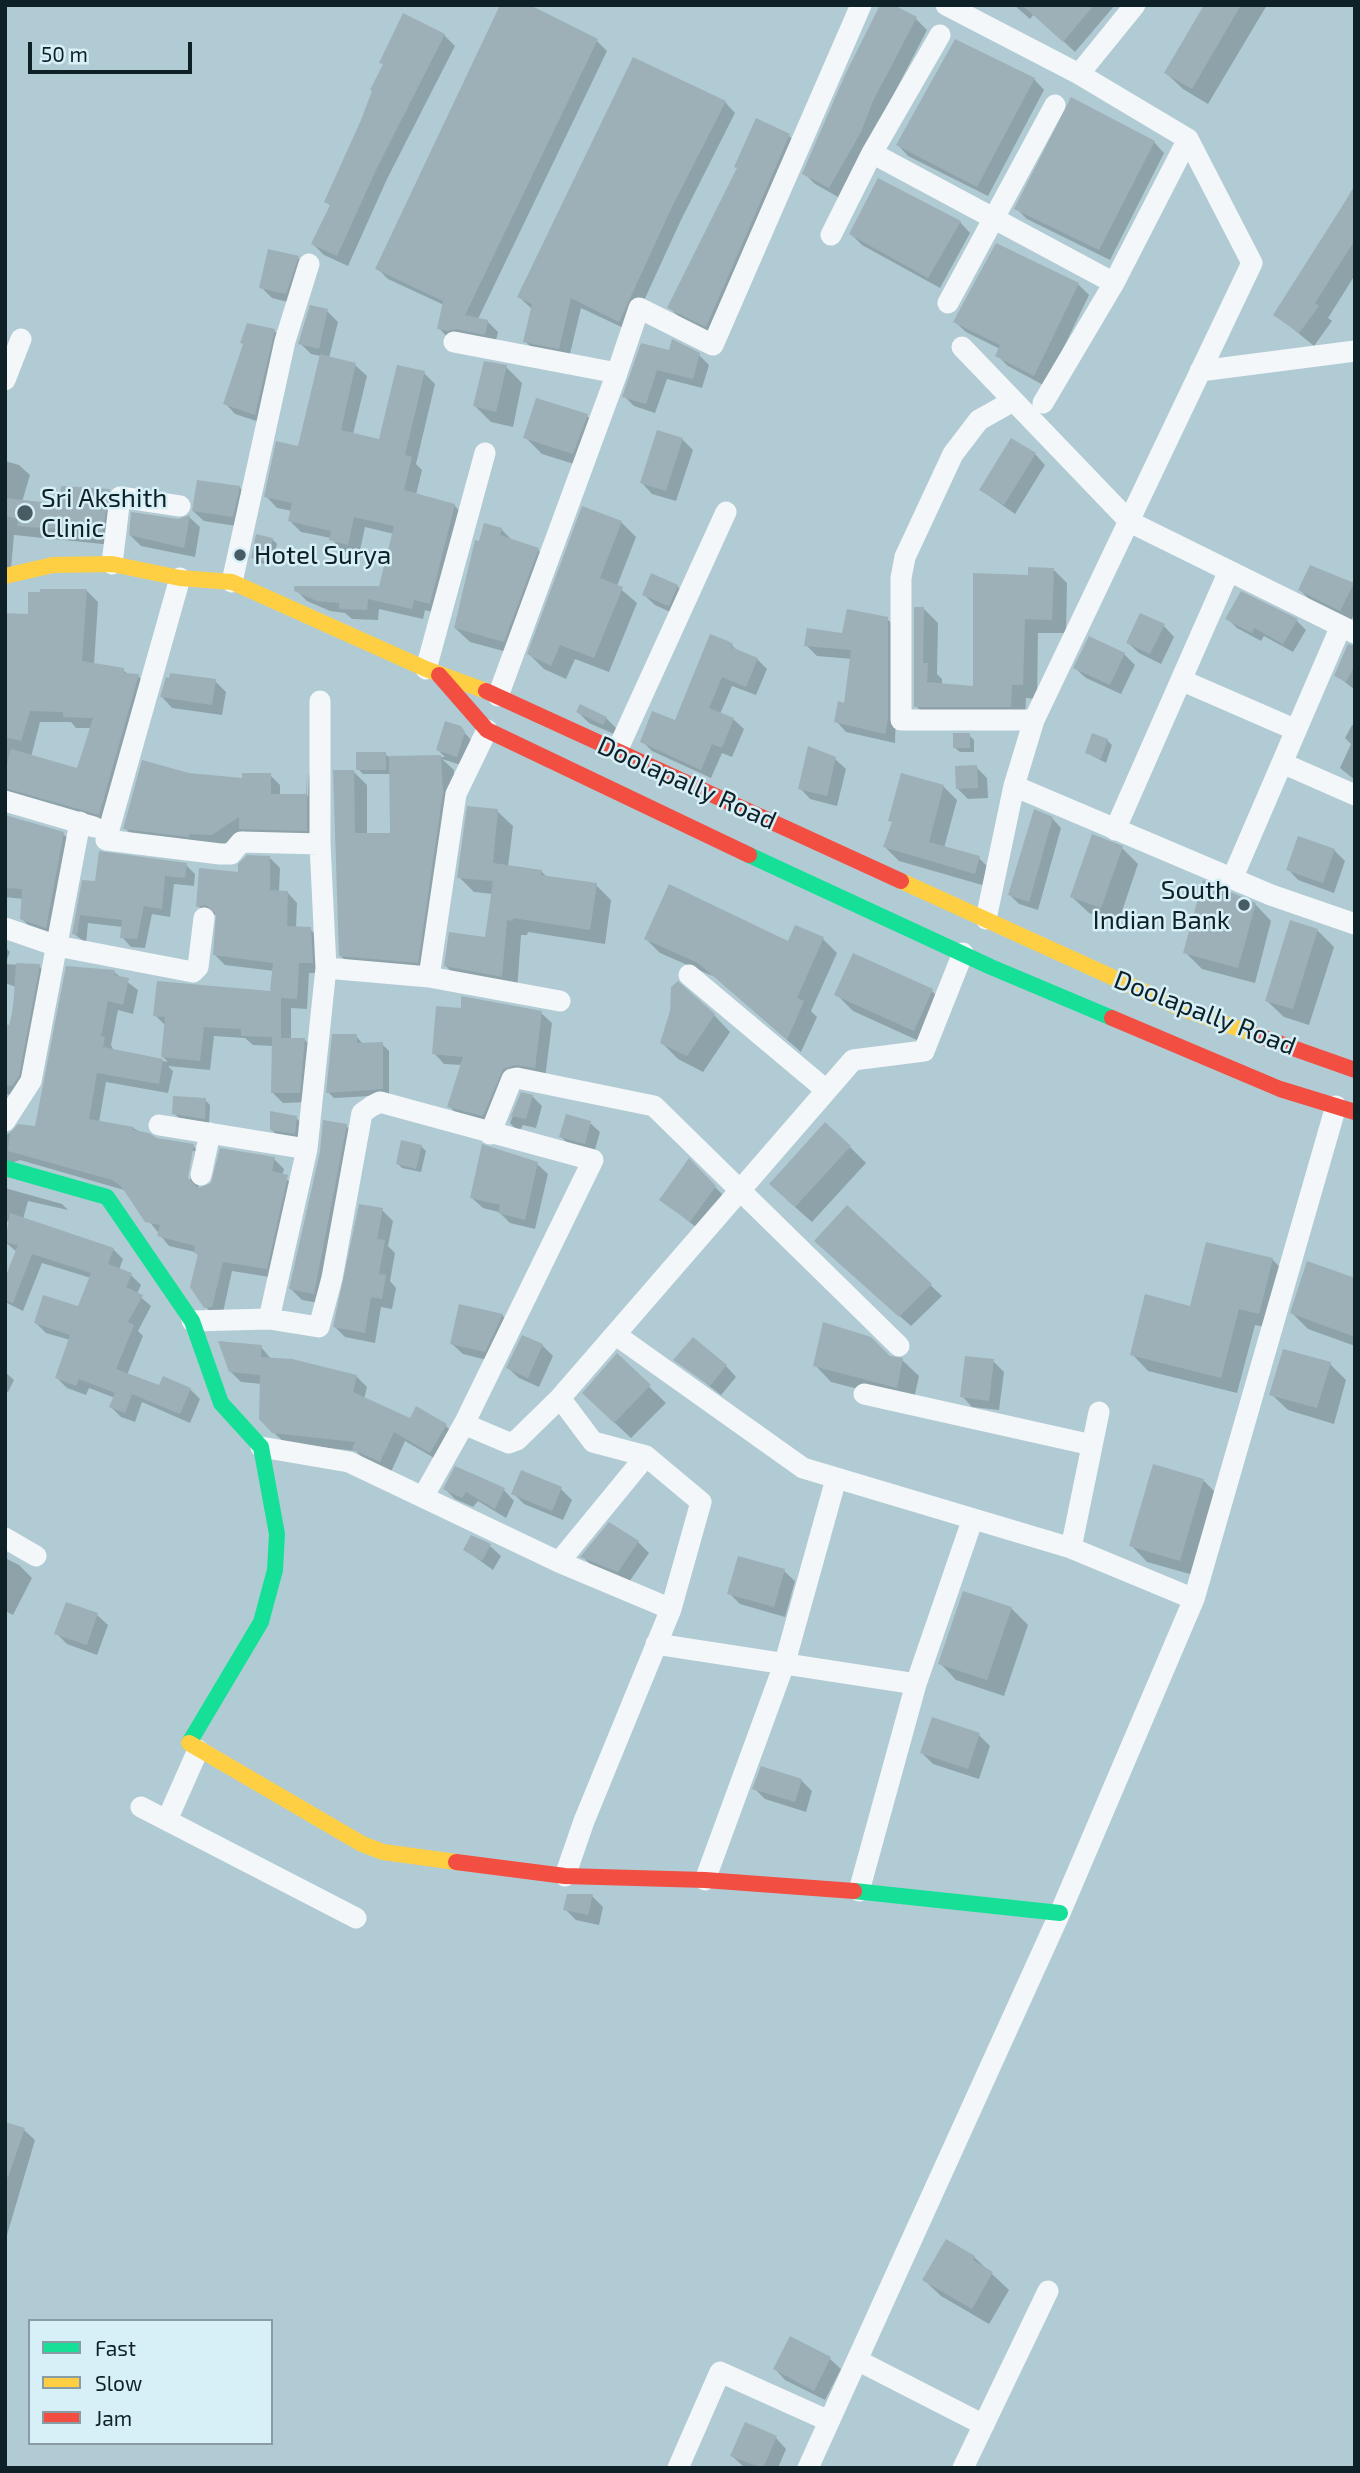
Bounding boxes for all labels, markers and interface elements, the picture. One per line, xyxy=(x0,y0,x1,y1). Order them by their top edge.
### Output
scale bar xyxy=(32,28,196,72)
text: 50 m xyxy=(41,41,88,66)
place label: Sri Akshith Clinic xyxy=(41,482,167,544)
marker: Sri Akshith Clinic xyxy=(15,503,35,523)
place label: Hotel Surya xyxy=(254,539,391,571)
marker: Hotel Surya xyxy=(232,547,248,563)
street label: Doolapally Road xyxy=(593,730,781,836)
place label: South Indian Bank xyxy=(1093,874,1230,936)
marker: South Indian Bank xyxy=(1236,897,1252,913)
street label: Doolapally Road xyxy=(1110,964,1300,1062)
legend xyxy=(28,2319,273,2445)
text: Fast xyxy=(95,2335,136,2360)
text: Slow xyxy=(95,2370,142,2395)
text: Jam xyxy=(95,2405,132,2430)

